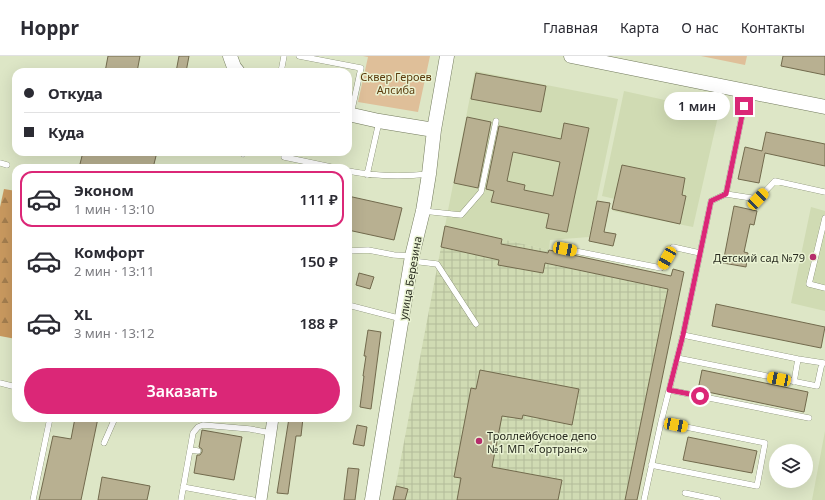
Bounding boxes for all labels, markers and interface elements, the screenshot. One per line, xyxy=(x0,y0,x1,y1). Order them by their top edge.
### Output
text: Hoppr xyxy=(20,15,79,41)
text: Главная xyxy=(543,18,598,37)
text: Карта xyxy=(620,18,659,37)
text: О нас xyxy=(681,18,719,37)
text: Контакты xyxy=(741,18,805,37)
park label: Сквер Героев Алсиба xyxy=(360,69,432,97)
text: Откуда xyxy=(48,83,103,103)
callout: 1 мин xyxy=(664,92,730,120)
text: 1 мин xyxy=(678,97,716,115)
route end xyxy=(735,97,753,115)
text: Куда xyxy=(48,122,85,142)
text: Эконом xyxy=(74,180,134,200)
icon: car xyxy=(26,181,62,217)
car xyxy=(745,186,771,212)
text: 111 ₽ xyxy=(299,189,338,209)
text: 1 мин · 13:10 xyxy=(74,200,154,218)
street label: улица Березина xyxy=(395,235,425,321)
car xyxy=(552,241,578,257)
text: Комфорт xyxy=(74,242,144,262)
icon: car xyxy=(26,243,62,279)
car xyxy=(656,245,678,271)
place label: Детский сад №79 xyxy=(713,250,805,265)
text: 150 ₽ xyxy=(299,251,338,271)
marker: Детский сад №79 xyxy=(808,252,818,262)
text: 2 мин · 13:11 xyxy=(74,262,154,280)
text: XL xyxy=(74,304,92,324)
icon: car xyxy=(26,305,62,341)
text: 188 ₽ xyxy=(299,313,338,333)
text: 3 мин · 13:12 xyxy=(74,324,154,342)
button: Заказать xyxy=(24,368,340,414)
car xyxy=(766,371,792,387)
route start xyxy=(691,387,709,405)
car xyxy=(663,417,689,433)
place label: Троллейбусное депо №1 МП «Гортранс» xyxy=(487,428,597,456)
marker: Троллейбусное депо №1 МП «Гортранс» xyxy=(474,436,484,446)
map controls xyxy=(769,444,813,488)
button: layers xyxy=(769,444,813,488)

